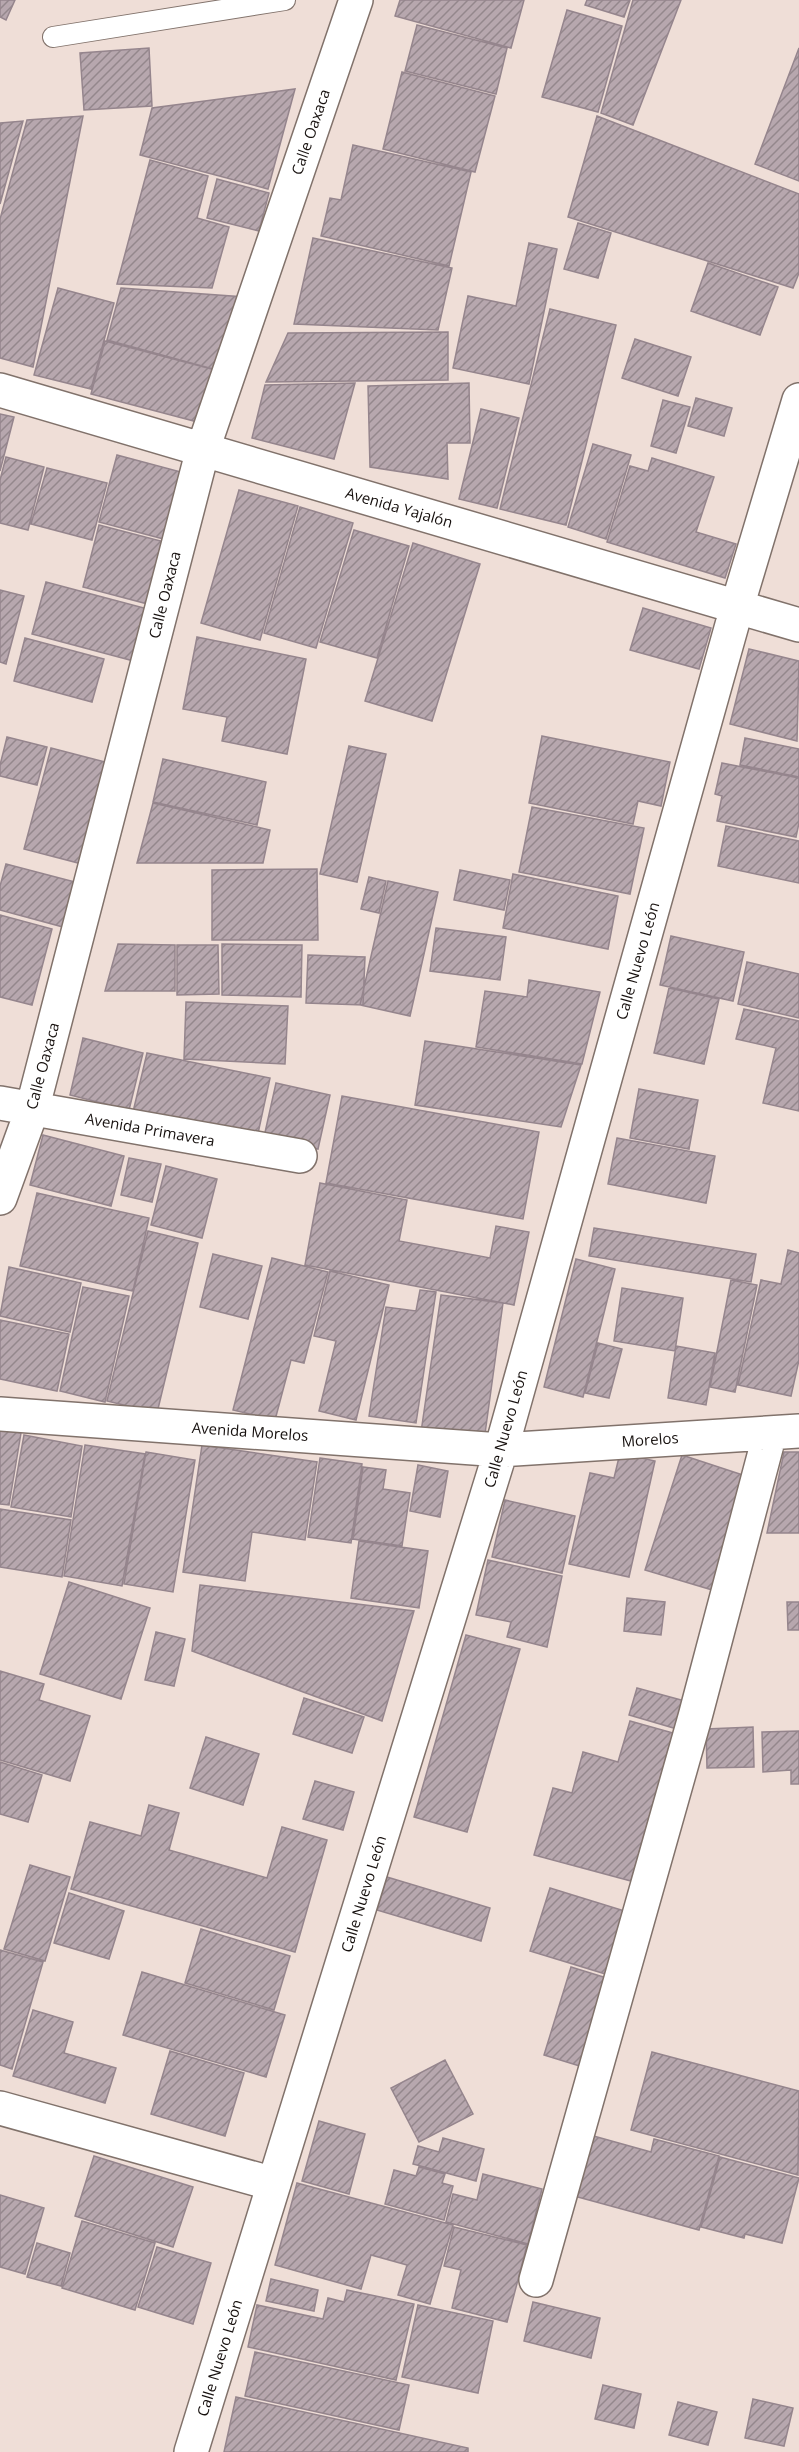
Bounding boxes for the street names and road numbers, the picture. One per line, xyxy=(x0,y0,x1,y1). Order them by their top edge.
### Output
street label: Calle Oaxaca xyxy=(286,86,334,177)
street label: Avenida Yajalón xyxy=(343,482,455,532)
street label: Calle Oaxaca xyxy=(144,549,185,641)
street label: Calle Nuevo León xyxy=(611,900,663,1022)
street label: Calle Oaxaca xyxy=(21,1020,63,1112)
street label: Avenida Primavera xyxy=(84,1108,217,1150)
street label: Calle Nuevo León xyxy=(479,1368,531,1490)
street label: Avenida Morelos xyxy=(191,1417,309,1445)
street label: Morelos xyxy=(621,1427,679,1451)
street label: Calle Nuevo León xyxy=(336,1833,390,1955)
street label: Calle Nuevo León xyxy=(192,2297,246,2419)

